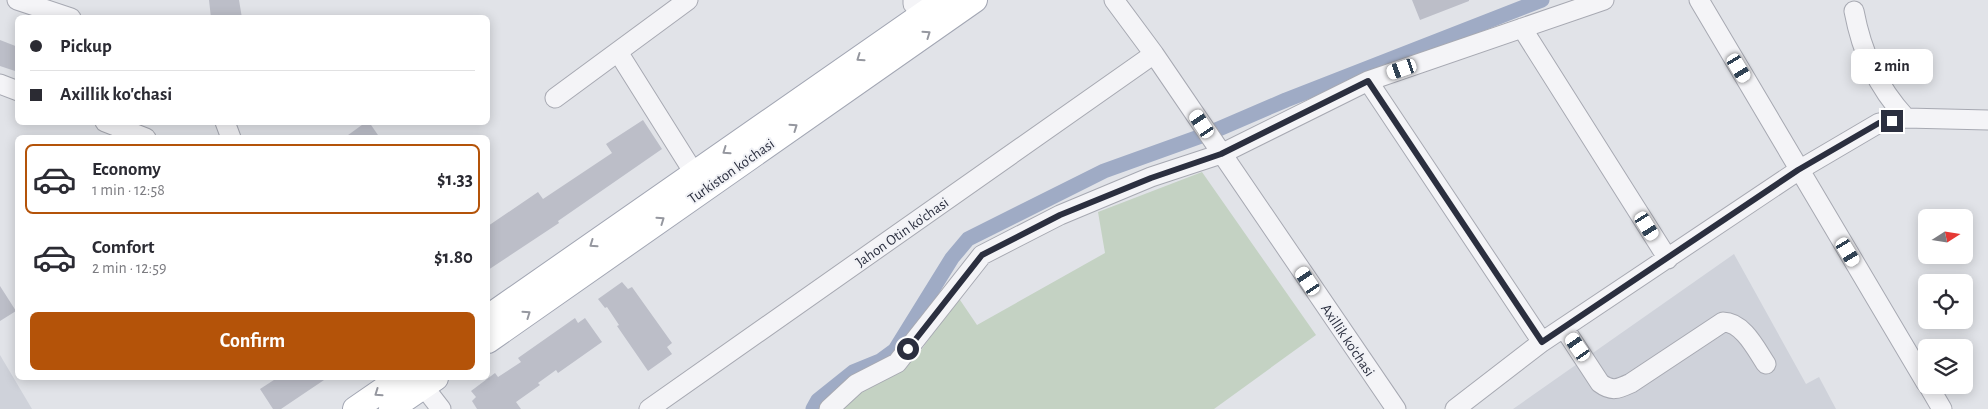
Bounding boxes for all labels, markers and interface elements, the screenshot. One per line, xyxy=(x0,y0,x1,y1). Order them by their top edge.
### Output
one-way arrow xyxy=(921,31,931,40)
text: Pickup xyxy=(60,37,112,56)
callout: 2 min xyxy=(1851,48,1933,84)
car xyxy=(1724,51,1753,85)
one-way arrow xyxy=(856,52,865,61)
car xyxy=(1385,57,1418,81)
text: 2 min xyxy=(1874,58,1910,74)
text: Axillik ko'chasi xyxy=(60,85,172,104)
car xyxy=(1187,107,1216,141)
route end xyxy=(1881,110,1903,132)
one-way arrow xyxy=(788,124,798,133)
street label: Turkiston ko'chasi xyxy=(685,136,777,207)
one-way arrow xyxy=(723,145,732,154)
icon: car xyxy=(32,157,77,202)
text: Economy xyxy=(92,160,161,179)
text: $1.33 xyxy=(437,170,473,189)
text: 1 min · 12:58 xyxy=(92,182,165,198)
street label: Jahon Otin ko'chasi xyxy=(853,195,951,270)
car xyxy=(1632,209,1661,243)
north arrow xyxy=(1918,209,1972,264)
map controls xyxy=(1918,209,1973,394)
one-way arrow xyxy=(655,217,664,226)
icon: car xyxy=(32,235,77,280)
car xyxy=(1833,235,1862,269)
text: Comfort xyxy=(92,238,154,257)
one-way arrow xyxy=(589,238,599,247)
text: $1.80 xyxy=(434,248,473,267)
text: 2 min · 12:59 xyxy=(92,260,166,276)
car xyxy=(1293,264,1322,298)
button: locate xyxy=(1918,274,1973,329)
street label: Axillik ko'chasi xyxy=(1318,301,1377,379)
one-way arrow xyxy=(522,310,531,320)
button: Confirm xyxy=(30,312,475,370)
car xyxy=(1563,330,1592,364)
route start xyxy=(897,338,919,360)
button: layers xyxy=(1918,339,1973,394)
one-way arrow xyxy=(374,387,384,396)

